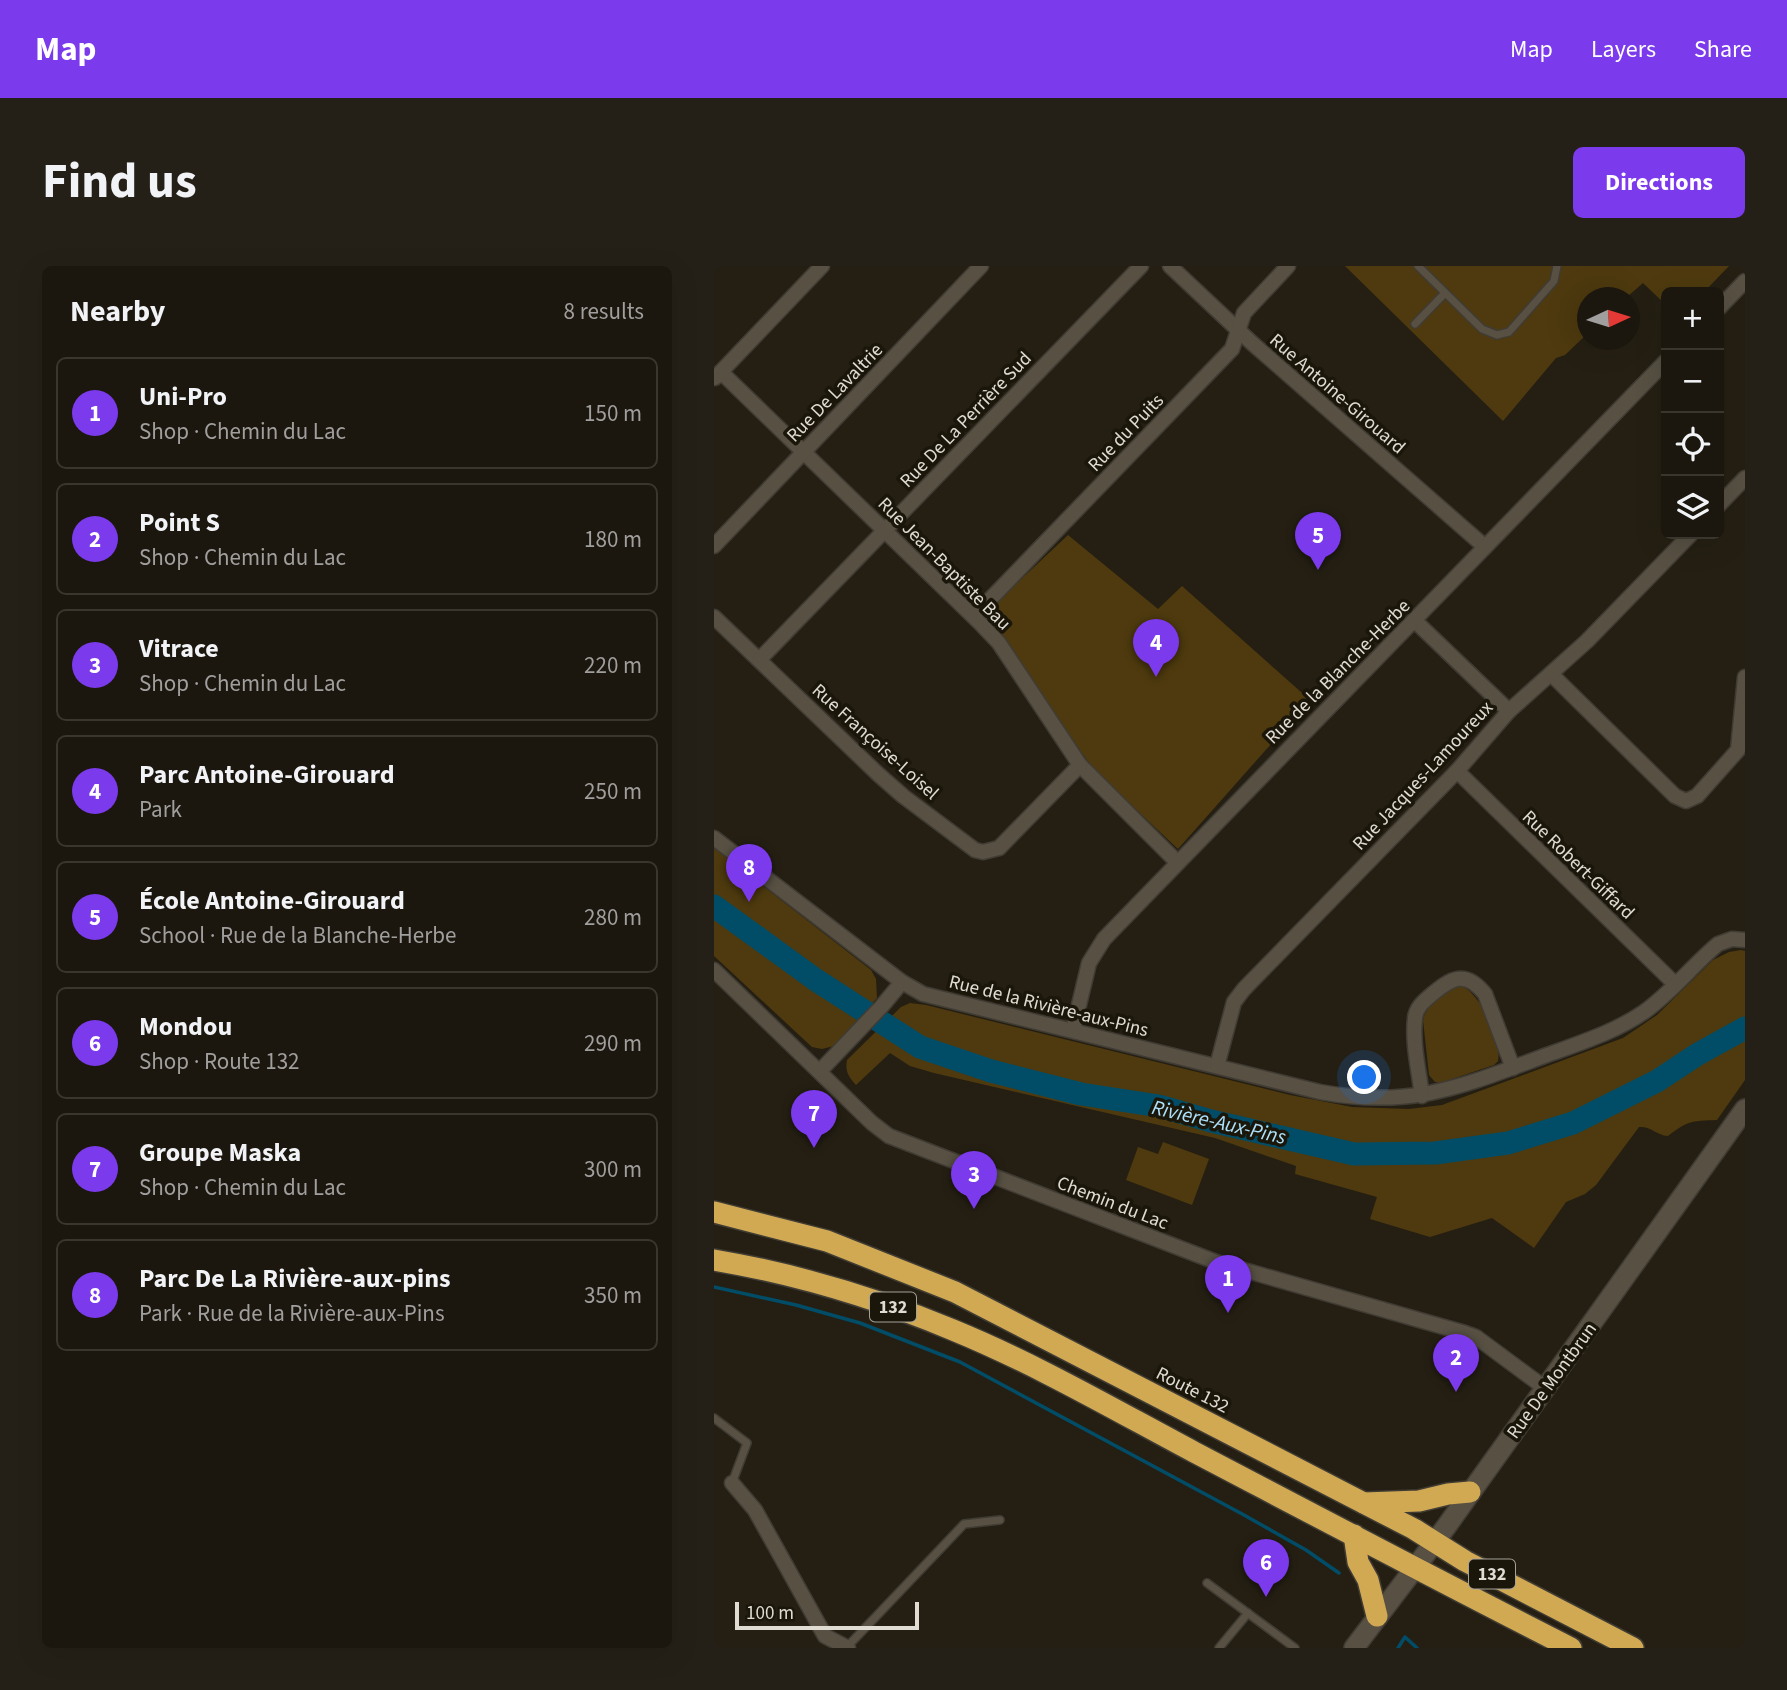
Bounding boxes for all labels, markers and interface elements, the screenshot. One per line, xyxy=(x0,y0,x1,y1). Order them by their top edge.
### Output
text: Map xyxy=(35,26,96,73)
text: Map xyxy=(1510,32,1553,67)
text: Layers xyxy=(1591,32,1656,67)
text: Share xyxy=(1694,32,1752,67)
text: Find us xyxy=(42,147,197,217)
button: Directions xyxy=(1573,147,1745,218)
north arrow xyxy=(1577,287,1640,350)
map controls xyxy=(1661,287,1724,539)
button: + xyxy=(1661,287,1724,350)
text: Nearby xyxy=(70,290,165,333)
text: 8 results xyxy=(564,295,644,328)
street label: Rue Antoine-Girouard xyxy=(1263,327,1411,461)
street label: Rue De Lavaltrie xyxy=(781,338,889,449)
street label: Rue De La Perrière Sud xyxy=(894,346,1038,494)
button: − xyxy=(1661,350,1724,413)
text: Uni-Pro xyxy=(139,378,227,415)
street label: Rue du Puits xyxy=(1082,388,1170,478)
text: 1 xyxy=(89,397,101,430)
text: 150 m xyxy=(584,397,642,430)
button: locate xyxy=(1661,413,1724,476)
text: Shop · Chemin du Lac xyxy=(139,415,346,448)
button: layers xyxy=(1661,476,1724,539)
street label: Rue Jean-Baptiste Bau xyxy=(871,491,1017,637)
text: Point S xyxy=(139,504,220,541)
pin: 5 xyxy=(1295,512,1341,570)
text: 2 xyxy=(89,523,101,556)
text: 180 m xyxy=(584,523,642,556)
text: Shop · Chemin du Lac xyxy=(139,541,346,574)
street label: Rue de la Blanche-Herbe xyxy=(1259,593,1417,751)
pin: 4 xyxy=(1133,619,1179,677)
text: Vitrace xyxy=(139,630,219,667)
text: 3 xyxy=(89,649,101,682)
text: 220 m xyxy=(584,649,642,682)
text: Shop · Chemin du Lac xyxy=(139,667,346,700)
street label: Rue Françoise-Loisel xyxy=(806,678,944,807)
street label: Rue Jacques-Lamoureux xyxy=(1347,695,1500,857)
text: Parc Antoine-Girouard xyxy=(139,756,395,793)
text: 4 xyxy=(89,775,101,808)
text: 250 m xyxy=(584,775,642,808)
text: Park xyxy=(139,793,182,826)
street label: Rue Robert-Giffard xyxy=(1516,804,1640,926)
pin: 8 xyxy=(726,844,772,902)
text: École Antoine-Girouard xyxy=(139,882,405,919)
text: 5 xyxy=(89,901,101,934)
text: 280 m xyxy=(584,901,642,934)
text: School · Rue de la Blanche-Herbe xyxy=(139,919,456,952)
street label: Rue de la Rivière-aux-Pins xyxy=(946,969,1151,1044)
text: Mondou xyxy=(139,1008,232,1045)
text: 6 xyxy=(89,1027,101,1060)
text: 290 m xyxy=(584,1027,642,1060)
text: Shop · Route 132 xyxy=(139,1045,300,1078)
your location xyxy=(1347,1060,1381,1094)
pin: 7 xyxy=(791,1090,837,1148)
water label: Rivière-Aux-Pins xyxy=(1149,1092,1289,1152)
text: Groupe Maska xyxy=(139,1134,301,1171)
pin: 3 xyxy=(951,1151,997,1209)
text: 7 xyxy=(89,1153,101,1186)
text: 300 m xyxy=(584,1153,642,1186)
street label: Chemin du Lac xyxy=(1053,1170,1172,1237)
text: Shop · Chemin du Lac xyxy=(139,1171,346,1204)
pin: 1 xyxy=(1205,1255,1251,1313)
text: Parc De La Rivière-aux-pins xyxy=(139,1260,451,1297)
text: 8 xyxy=(89,1279,101,1312)
text: 350 m xyxy=(584,1279,642,1312)
road number: 132 xyxy=(870,1292,916,1322)
text: Park · Rue de la Rivière-aux-Pins xyxy=(139,1297,445,1330)
street label: Rue De Montbrun xyxy=(1501,1317,1604,1445)
pin: 2 xyxy=(1433,1334,1479,1392)
street label: Route 132 xyxy=(1151,1360,1234,1420)
pin: 6 xyxy=(1243,1539,1289,1597)
road number: 132 xyxy=(1469,1560,1515,1588)
scale bar xyxy=(735,1599,919,1631)
text: 100 m xyxy=(746,1600,794,1627)

